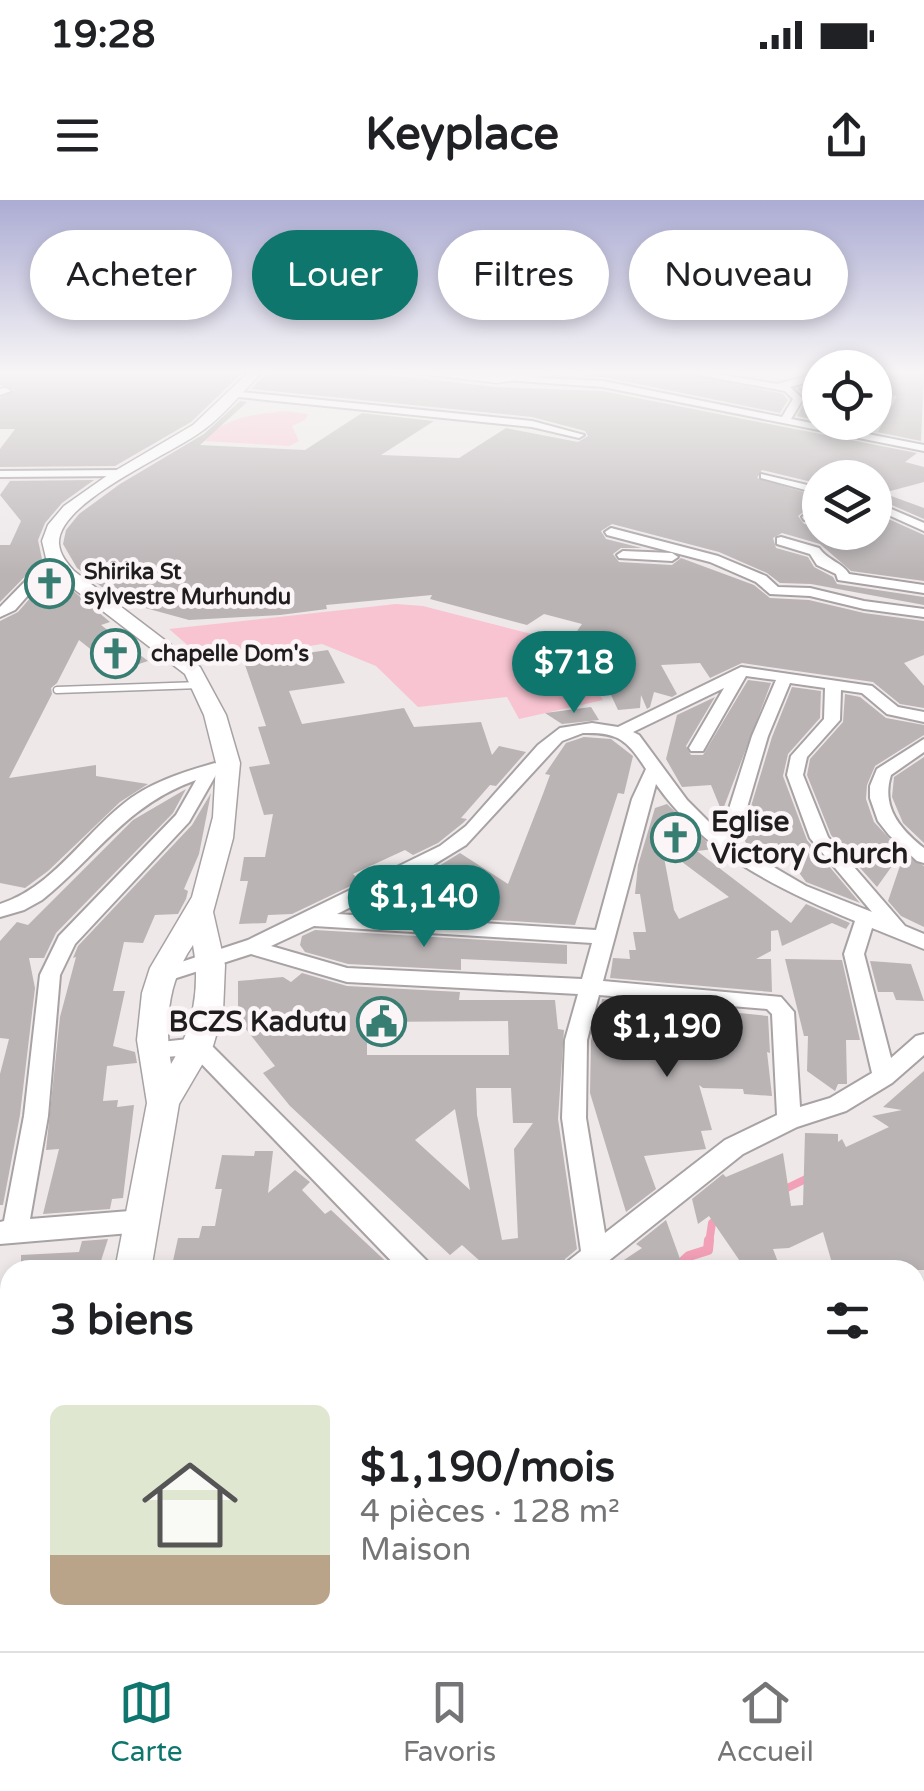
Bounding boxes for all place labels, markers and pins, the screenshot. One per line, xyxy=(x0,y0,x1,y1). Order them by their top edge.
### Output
church icon: Shirika St sylvestre Murhundu xyxy=(23,558,75,610)
place label: Shirika St sylvestre Murhundu xyxy=(84,559,291,610)
church icon: chapelle Dom's xyxy=(90,627,142,679)
pin: $718 xyxy=(515,631,633,716)
place label: chapelle Dom's xyxy=(151,641,310,667)
place label: Eglise Victory Church xyxy=(711,805,908,871)
church icon: Eglise Victory Church xyxy=(650,811,702,863)
pin: $1,140 xyxy=(343,865,505,950)
public building icon: BCZS Kadutu xyxy=(356,995,408,1047)
pin: $1,190 xyxy=(586,995,748,1080)
place label: BCZS Kadutu xyxy=(169,1005,347,1039)

